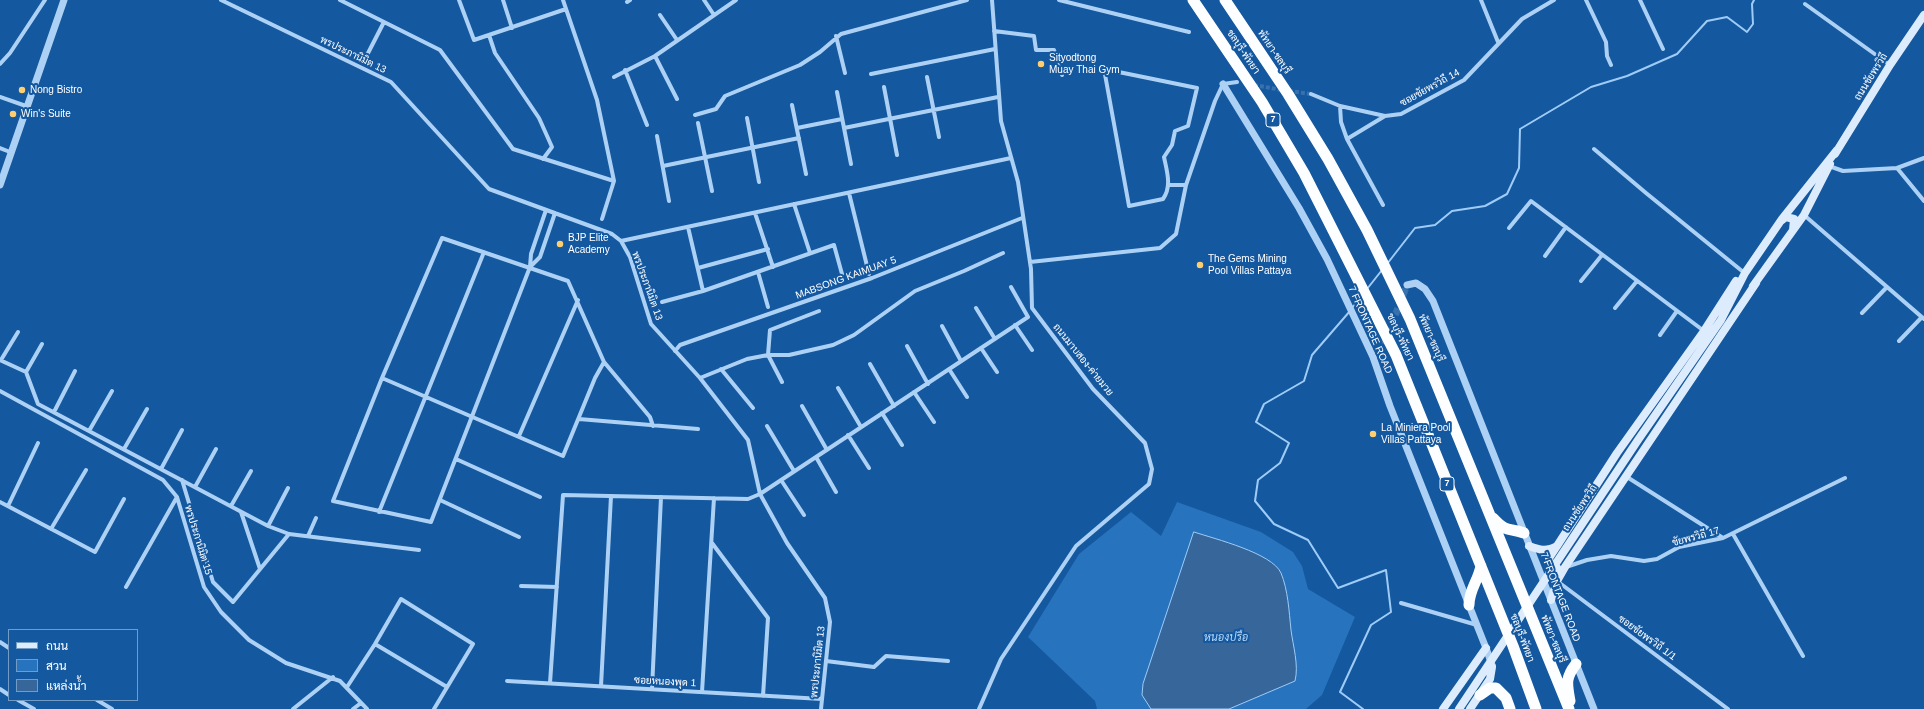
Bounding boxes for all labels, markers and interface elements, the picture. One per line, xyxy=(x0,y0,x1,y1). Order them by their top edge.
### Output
street label: ชลบุรี-พัทยา xyxy=(1224,28,1262,76)
street label: พัทยา-ชลบุรี xyxy=(1255,28,1293,76)
street label: พรประภานิมิต 13 xyxy=(318,34,388,76)
street label: ถนนชัยพรวิถี xyxy=(1852,51,1890,103)
place label: Sityodtong Muay Thai Gym xyxy=(1049,52,1120,76)
marker: Sityodtong Muay Thai Gym xyxy=(1036,59,1046,69)
street label: ซอยชัยพรวิถี 14 xyxy=(1398,67,1462,109)
place label: Nong Bistro xyxy=(30,84,82,96)
marker: Nong Bistro xyxy=(17,85,27,95)
place label: Win's Suite xyxy=(21,108,71,120)
marker: Win's Suite xyxy=(8,109,18,119)
road number: 7 xyxy=(1266,113,1280,127)
place label: BJP Elite Academy xyxy=(568,232,610,256)
marker: BJP Elite Academy xyxy=(555,239,565,249)
street label: พรประภานิมิต 13 xyxy=(629,250,665,322)
place label: The Gems Mining Pool Villas Pattaya xyxy=(1208,253,1291,276)
street label: MABSONG KAIMUAY 5 xyxy=(794,254,898,302)
marker: The Gems Mining Pool Villas Pattaya xyxy=(1195,260,1205,270)
street label: 7 FRONTAGE ROAD xyxy=(1345,284,1395,376)
street label: ชลบุรี-พัทยา xyxy=(1384,311,1416,363)
street label: พัทยา-ชลบุรี xyxy=(1416,312,1446,364)
street label: ถนนมาบสอง-ค่ายมวย xyxy=(1050,322,1116,398)
place label: La Miniera Pool Villas Pattaya xyxy=(1381,422,1450,446)
marker: La Miniera Pool Villas Pattaya xyxy=(1368,429,1378,439)
road number: 7 xyxy=(1440,477,1454,491)
street label: ถนนชัยพรวิถี xyxy=(1560,483,1600,533)
street label: พรประภานิมิต 15 xyxy=(182,504,214,576)
street label: ชัยพรวิถี 17 xyxy=(1671,525,1721,549)
street label: 7 FRONTAGE ROAD xyxy=(1537,551,1583,643)
street label: ชลบุรี-พัทยา xyxy=(1507,612,1537,664)
street label: พัทยา-ชลบุรี xyxy=(1538,613,1568,665)
street label: ซอยชัยพรวิถี 1/1 xyxy=(1615,613,1679,663)
street label: พรประภานิมิต 13 xyxy=(808,625,828,699)
legend xyxy=(8,629,138,701)
water label: หนองปรือ xyxy=(1204,631,1248,645)
text: ถนน xyxy=(46,639,68,653)
text: สวน xyxy=(46,659,67,673)
street label: ซอยหนองพุด 1 xyxy=(634,674,696,690)
text: แหล่งน้ำ xyxy=(46,679,86,693)

